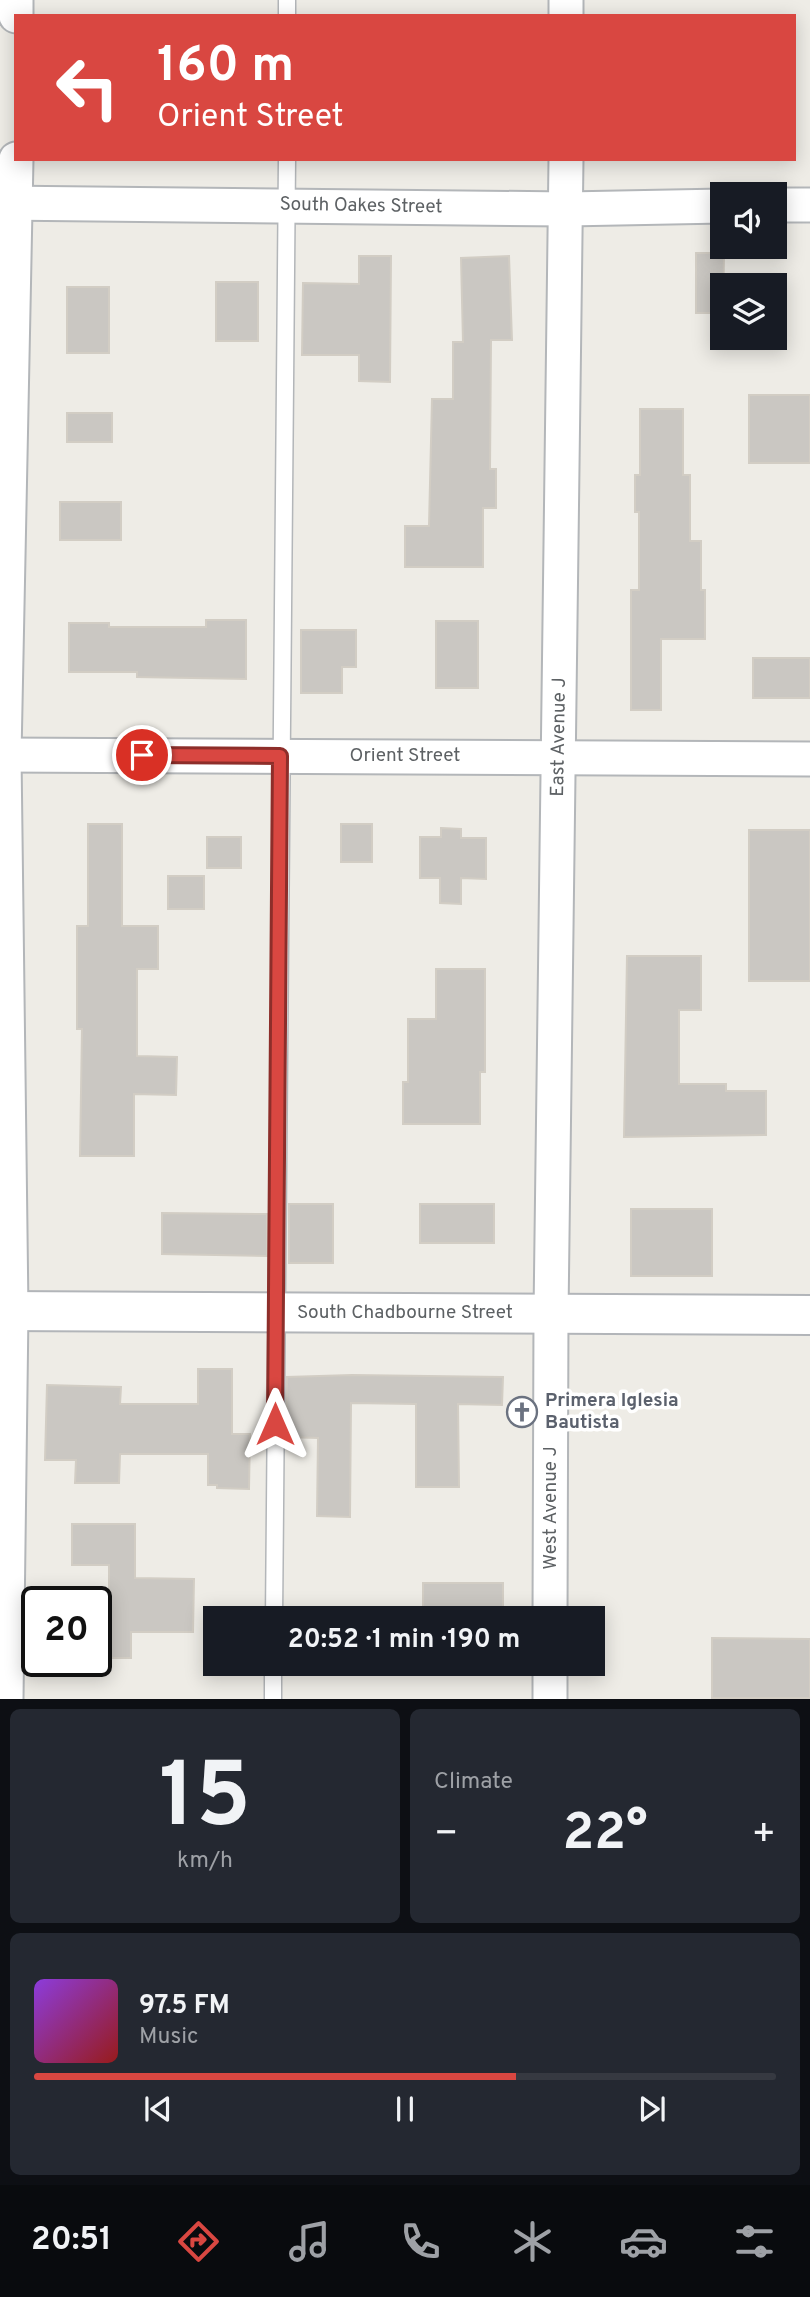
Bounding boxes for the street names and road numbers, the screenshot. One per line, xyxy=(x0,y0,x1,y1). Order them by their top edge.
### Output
street label: South Oakes Street xyxy=(279,193,443,219)
street label: East Avenue J xyxy=(546,677,572,797)
street label: Orient Street xyxy=(350,744,460,768)
street label: South Chadbourne Street xyxy=(297,1301,513,1325)
street label: West Avenue J xyxy=(539,1446,563,1570)

